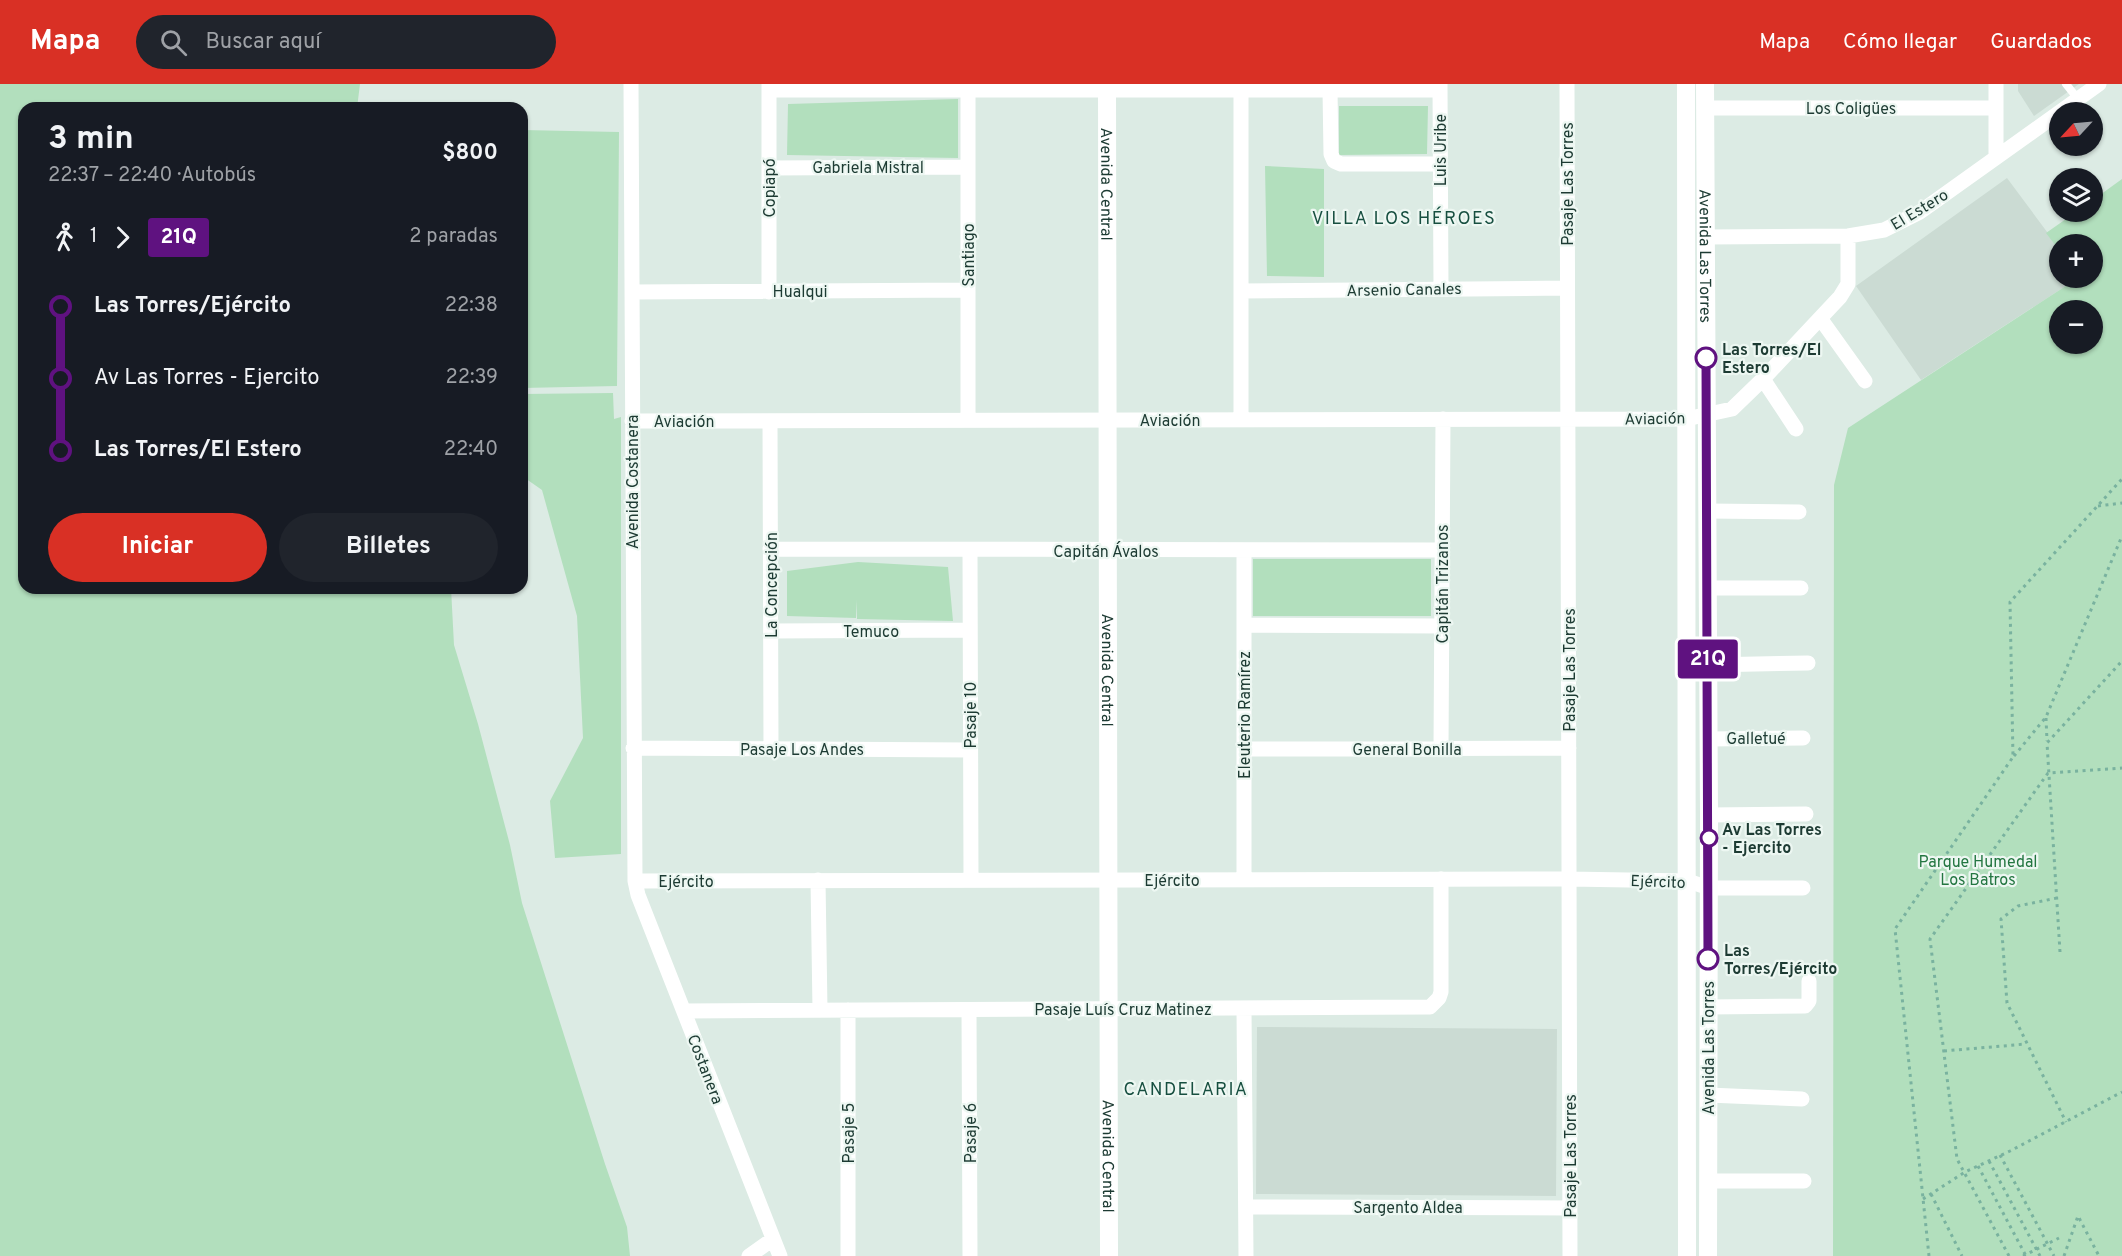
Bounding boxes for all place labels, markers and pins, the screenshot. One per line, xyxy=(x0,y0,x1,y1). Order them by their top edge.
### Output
place label: Las Torres/El Estero xyxy=(1722,341,1821,379)
marker: Las Torres/El Estero xyxy=(1695,347,1717,369)
place label: Av Las Torres - Ejercito xyxy=(1722,821,1822,859)
marker: Av Las Torres - Ejercito xyxy=(1700,829,1718,847)
place label: Las Torres/Ejército xyxy=(1724,942,1837,980)
marker: Las Torres/Ejército xyxy=(1697,948,1719,970)

